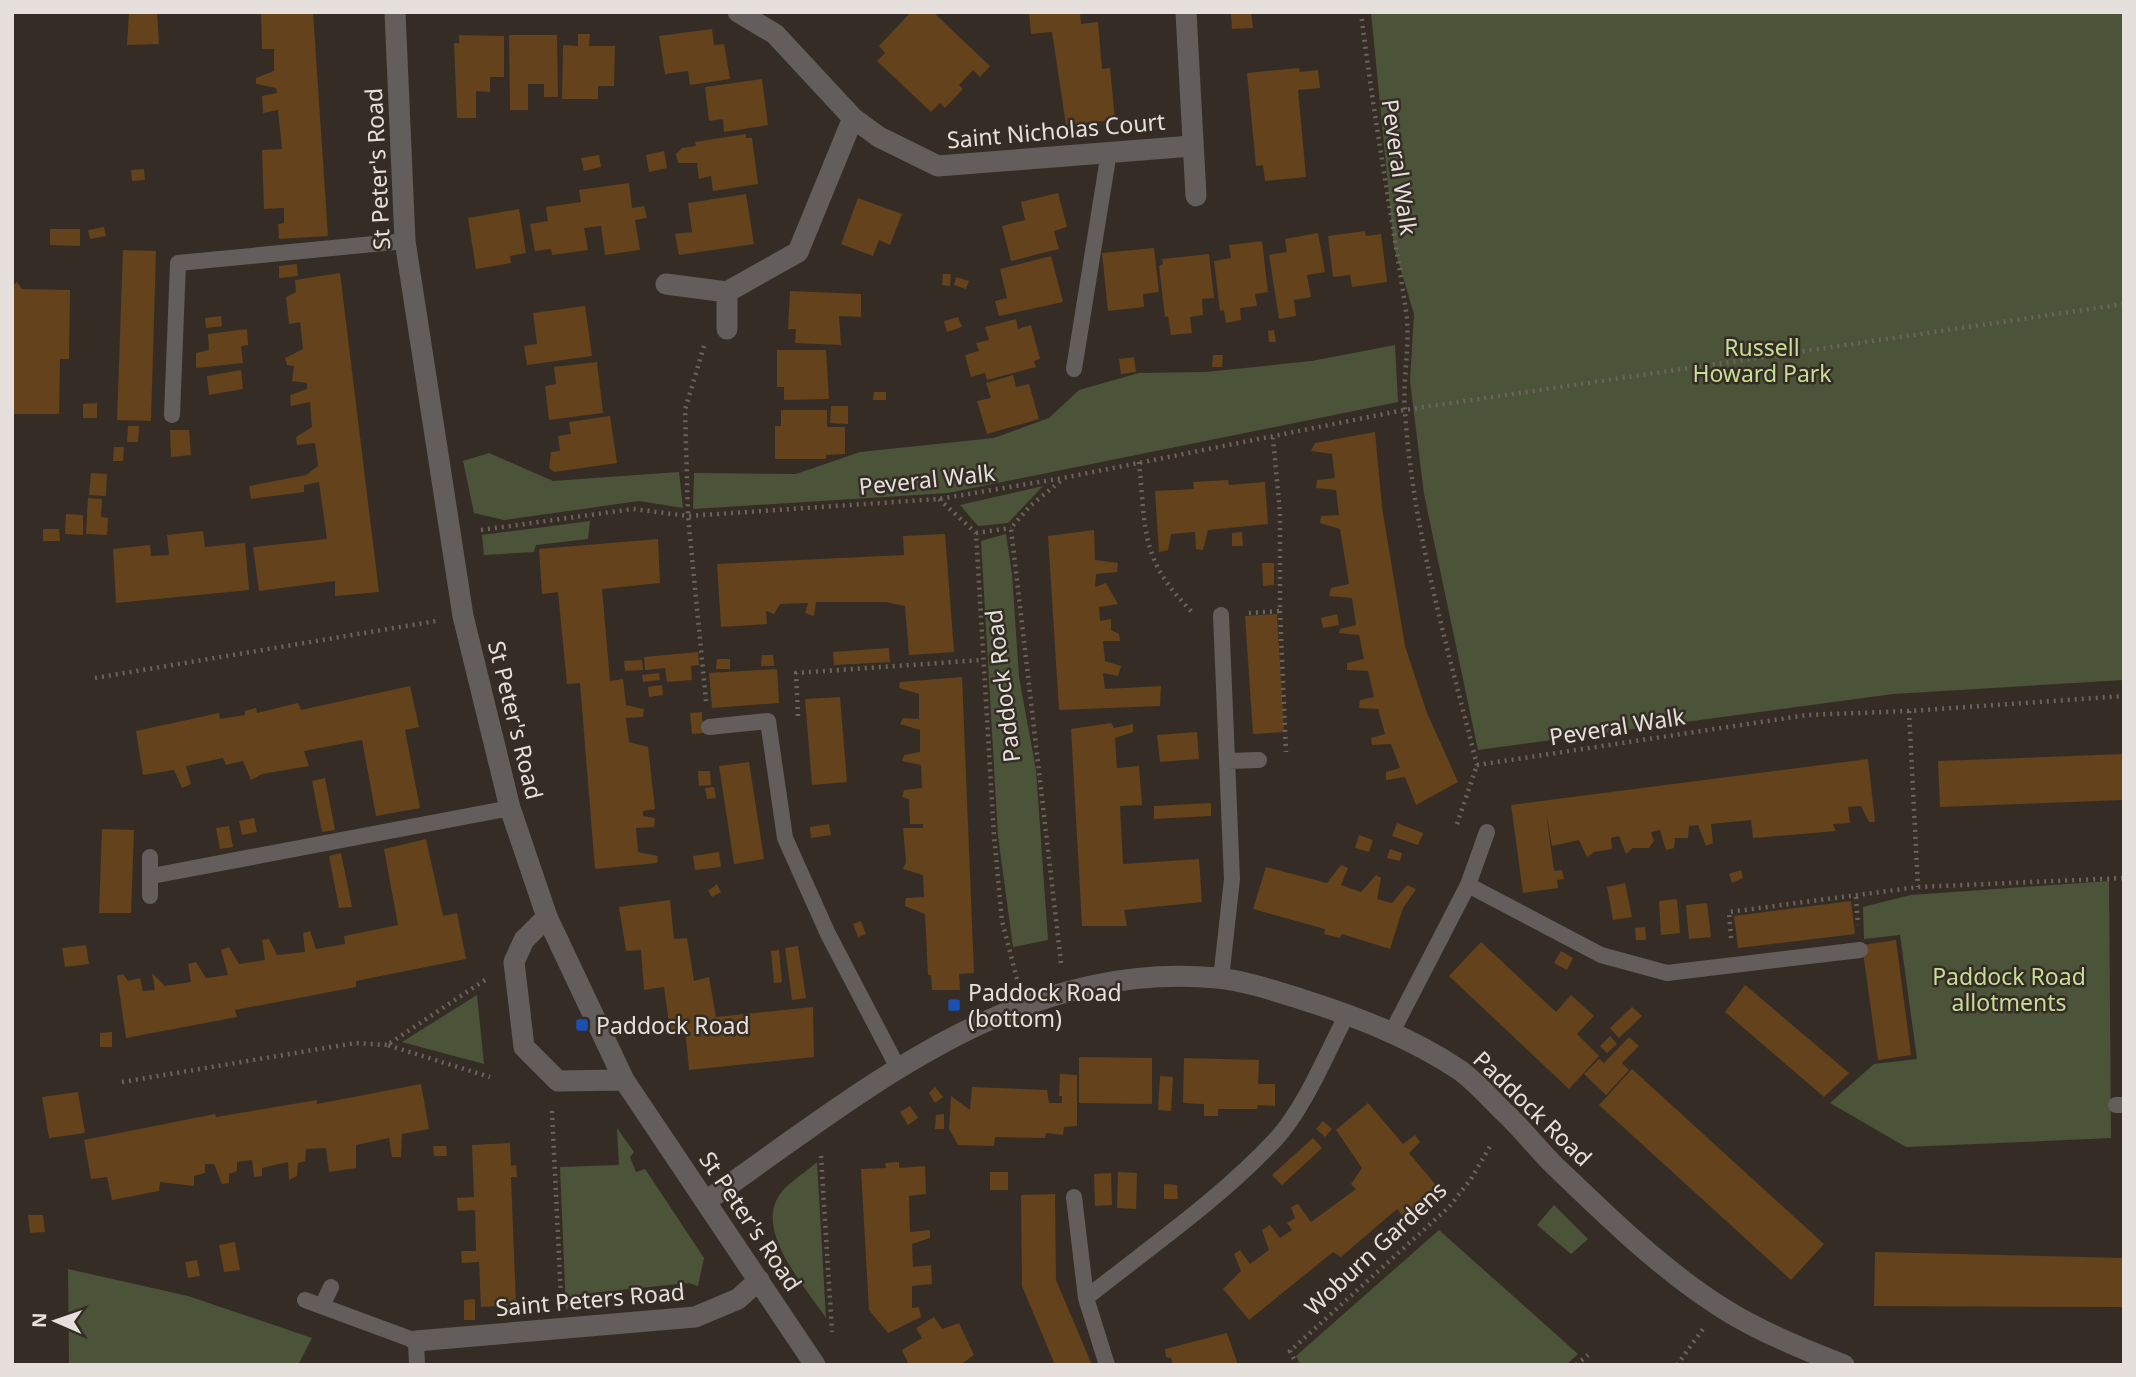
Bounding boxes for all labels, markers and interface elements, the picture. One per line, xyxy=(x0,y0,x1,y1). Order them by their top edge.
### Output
street label: St Peter's Road xyxy=(357,87,397,251)
street label: Peveral Walk xyxy=(1375,97,1425,238)
street label: Saint Nicholas Court xyxy=(946,105,1166,155)
park label: Russell Howard Park xyxy=(1692,331,1832,389)
street label: Peveral Walk xyxy=(857,456,997,502)
street label: Paddock Road xyxy=(977,608,1027,764)
street label: St Peter's Road xyxy=(481,637,551,803)
street label: Peveral Walk xyxy=(1547,699,1688,753)
park label: Paddock Road allotments xyxy=(1932,960,2086,1018)
place label: Paddock Road (bottom) xyxy=(968,976,1122,1034)
marker: Paddock Road (bottom) xyxy=(946,997,962,1013)
place label: Paddock Road xyxy=(596,1009,750,1041)
marker: Paddock Road xyxy=(574,1017,590,1033)
street label: Paddock Road xyxy=(1467,1043,1599,1173)
street label: St Peter's Road xyxy=(692,1145,810,1297)
street label: Woburn Gardens xyxy=(1297,1174,1453,1322)
street label: Saint Peters Road xyxy=(494,1275,686,1323)
north arrow xyxy=(21,1286,91,1356)
text: N xyxy=(26,1312,52,1329)

